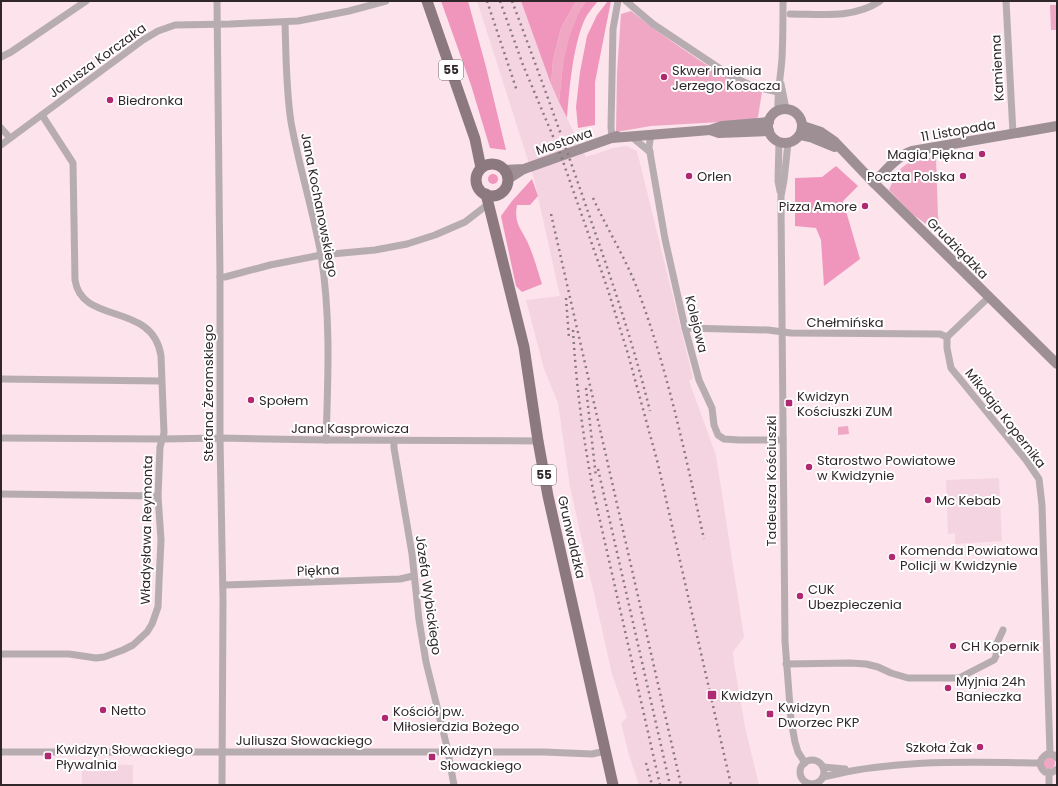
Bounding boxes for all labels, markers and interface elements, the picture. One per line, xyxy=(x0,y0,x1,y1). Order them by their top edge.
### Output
street label: Janusza Korczaka xyxy=(45,19,150,102)
street label: Kamienna xyxy=(986,34,1009,102)
road number: 55 xyxy=(439,60,463,80)
place label: Skwer imienia Jerzego Kosacza xyxy=(672,61,781,95)
marker: Skwer imienia Jerzego Kosacza xyxy=(659,72,669,82)
place label: Biedronka xyxy=(118,91,183,110)
marker: Biedronka xyxy=(105,95,115,105)
street label: 11 Listopada xyxy=(919,115,997,146)
street label: Mostowa xyxy=(533,123,595,160)
street label: Jana Kochanowskiego xyxy=(296,131,343,279)
place label: Magia Piękna xyxy=(887,145,974,164)
marker: Magia Piękna xyxy=(977,149,987,159)
place label: Orlen xyxy=(697,167,732,186)
place label: Poczta Polska xyxy=(867,167,955,186)
marker: Orlen xyxy=(684,171,694,181)
marker: Poczta Polska xyxy=(958,171,968,181)
place label: Pizza Amore xyxy=(779,197,857,216)
marker: Pizza Amore xyxy=(860,201,870,211)
street label: Grudziądzka xyxy=(923,213,993,283)
street label: Kolejowa xyxy=(680,294,713,355)
street label: Chełmińska xyxy=(807,313,883,332)
street label: Stefana Żeromskiego xyxy=(199,324,218,462)
street label: Mikołaja Kopernika xyxy=(961,364,1051,472)
place label: Kwidzyn Kościuszki ZUM xyxy=(797,387,892,421)
place label: Społem xyxy=(259,391,308,410)
marker: Społem xyxy=(246,395,256,405)
marker: Kwidzyn Kościuszki ZUM xyxy=(784,398,794,408)
street label: Tadeusza Kościuszki xyxy=(762,416,781,546)
street label: Jana Kasprowicza xyxy=(291,419,409,438)
place label: Starostwo Powiatowe w Kwidzynie xyxy=(817,451,956,485)
street label: Władysława Reymonta xyxy=(136,455,157,605)
marker: Starostwo Powiatowe w Kwidzynie xyxy=(804,462,814,472)
road number: 55 xyxy=(532,465,556,485)
place label: Mc Kebab xyxy=(936,491,1001,510)
street label: Grunwaldzka xyxy=(553,494,590,580)
marker: Mc Kebab xyxy=(923,495,933,505)
street label: Józefa Wybickiego xyxy=(411,534,446,656)
place label: Komenda Powiatowa Policji w Kwidzynie xyxy=(900,541,1038,575)
marker: Komenda Powiatowa Policji w Kwidzynie xyxy=(887,552,897,562)
street label: Piękna xyxy=(296,560,340,581)
place label: CUK Ubezpieczenia xyxy=(808,580,902,614)
marker: CUK Ubezpieczenia xyxy=(795,591,805,601)
place label: CH Kopernik xyxy=(961,637,1040,656)
marker: CH Kopernik xyxy=(948,641,958,651)
place label: Myjnia 24h Banieczka xyxy=(956,672,1026,706)
marker: Myjnia 24h Banieczka xyxy=(943,683,953,693)
place label: Kwidzyn xyxy=(721,686,773,705)
marker: Kwidzyn xyxy=(706,689,718,701)
place label: Kwidzyn Dworzec PKP xyxy=(778,698,860,732)
place label: Netto xyxy=(111,701,146,720)
place label: Kościół pw. Miłosierdzia Bożego xyxy=(393,702,519,736)
marker: Netto xyxy=(98,705,108,715)
marker: Kwidzyn Dworzec PKP xyxy=(765,709,775,719)
marker: Kościół pw. Miłosierdzia Bożego xyxy=(380,713,390,723)
street label: Juliusza Słowackiego xyxy=(236,731,372,750)
place label: Szkoła Żak xyxy=(905,738,972,757)
place label: Kwidzyn Słowackiego Pływalnia xyxy=(56,740,193,774)
place label: Kwidzyn Słowackiego xyxy=(440,741,522,775)
marker: Szkoła Żak xyxy=(975,742,985,752)
marker: Kwidzyn Słowackiego Pływalnia xyxy=(43,751,53,761)
marker: Kwidzyn Słowackiego xyxy=(427,752,437,762)

